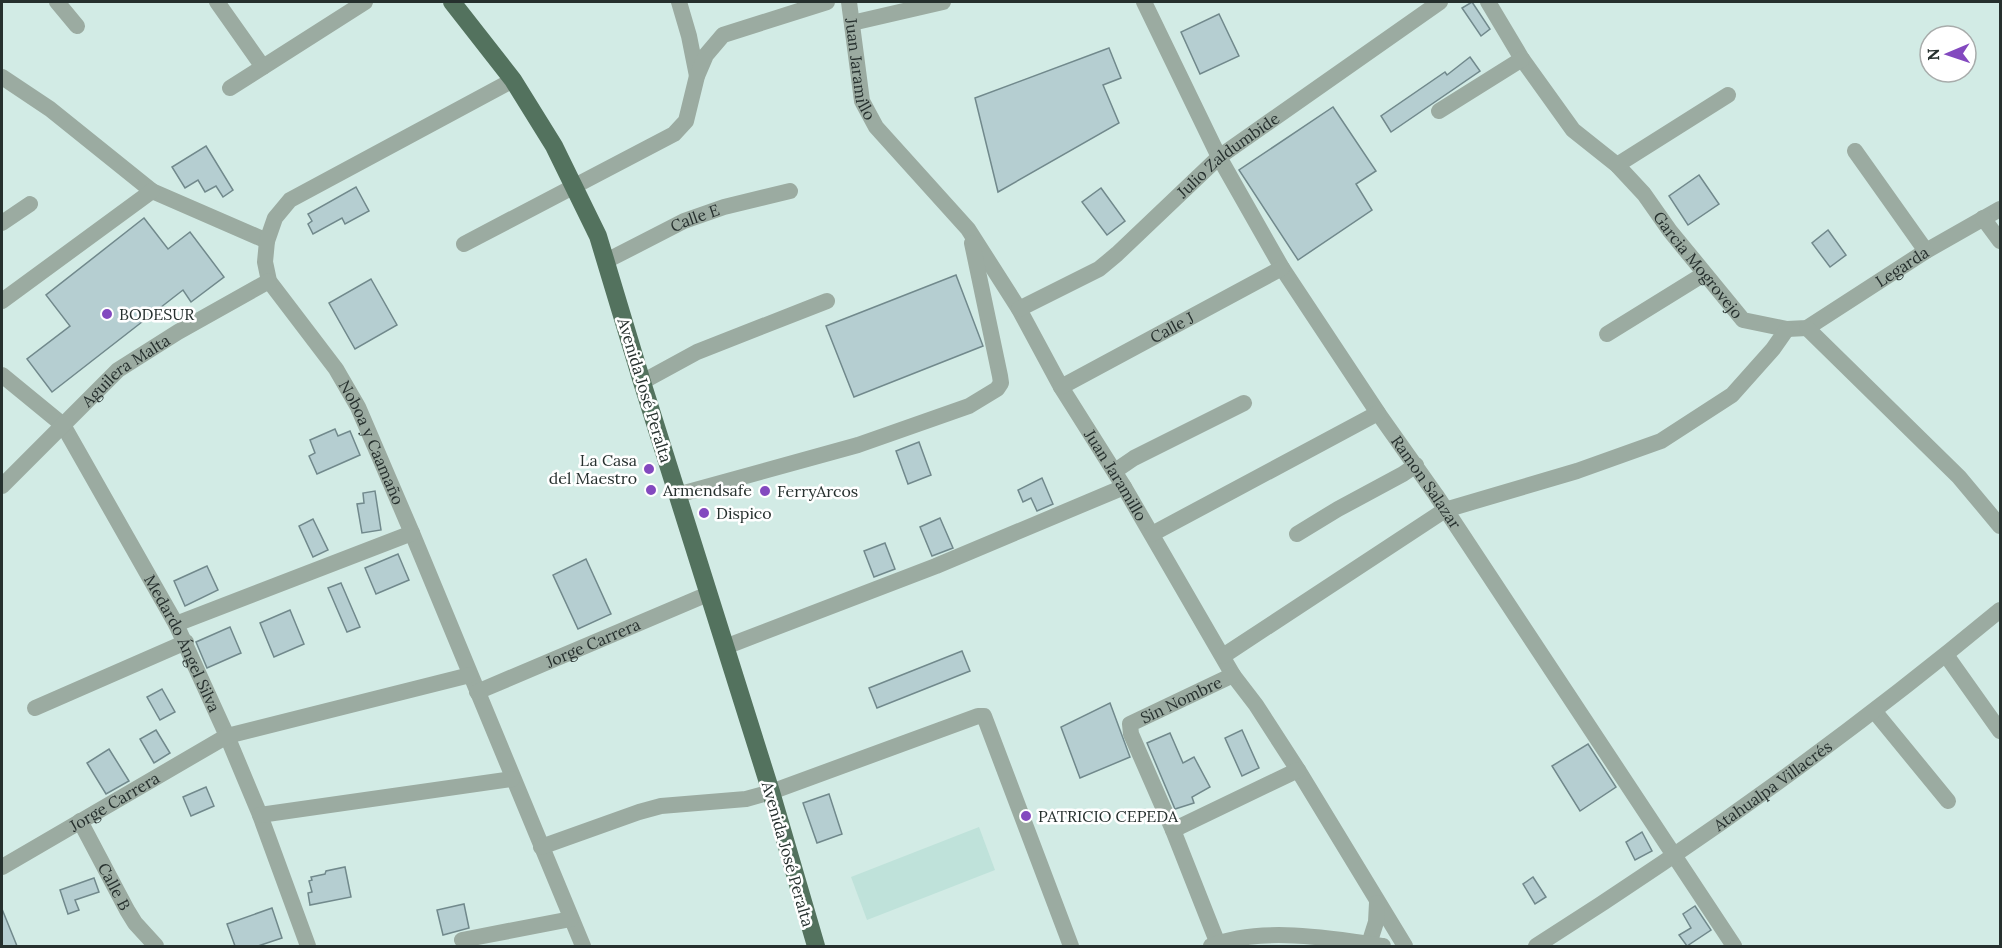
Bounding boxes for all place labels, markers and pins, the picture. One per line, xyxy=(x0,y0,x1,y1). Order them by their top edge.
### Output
place label: BODESUR xyxy=(119,304,195,324)
marker: BODESUR xyxy=(100,307,114,321)
place label: La Casa del Maestro xyxy=(549,450,637,488)
marker: La Casa del Maestro xyxy=(642,462,656,476)
place label: Armendsafe xyxy=(662,480,752,500)
place label: FerryArcos xyxy=(777,481,858,501)
marker: Armendsafe xyxy=(644,483,658,497)
marker: FerryArcos xyxy=(758,484,772,498)
place label: Dispico xyxy=(716,503,772,523)
marker: Dispico xyxy=(697,506,711,520)
place label: PATRICIO CEPEDA xyxy=(1038,806,1179,826)
marker: PATRICIO CEPEDA xyxy=(1019,809,1033,823)

